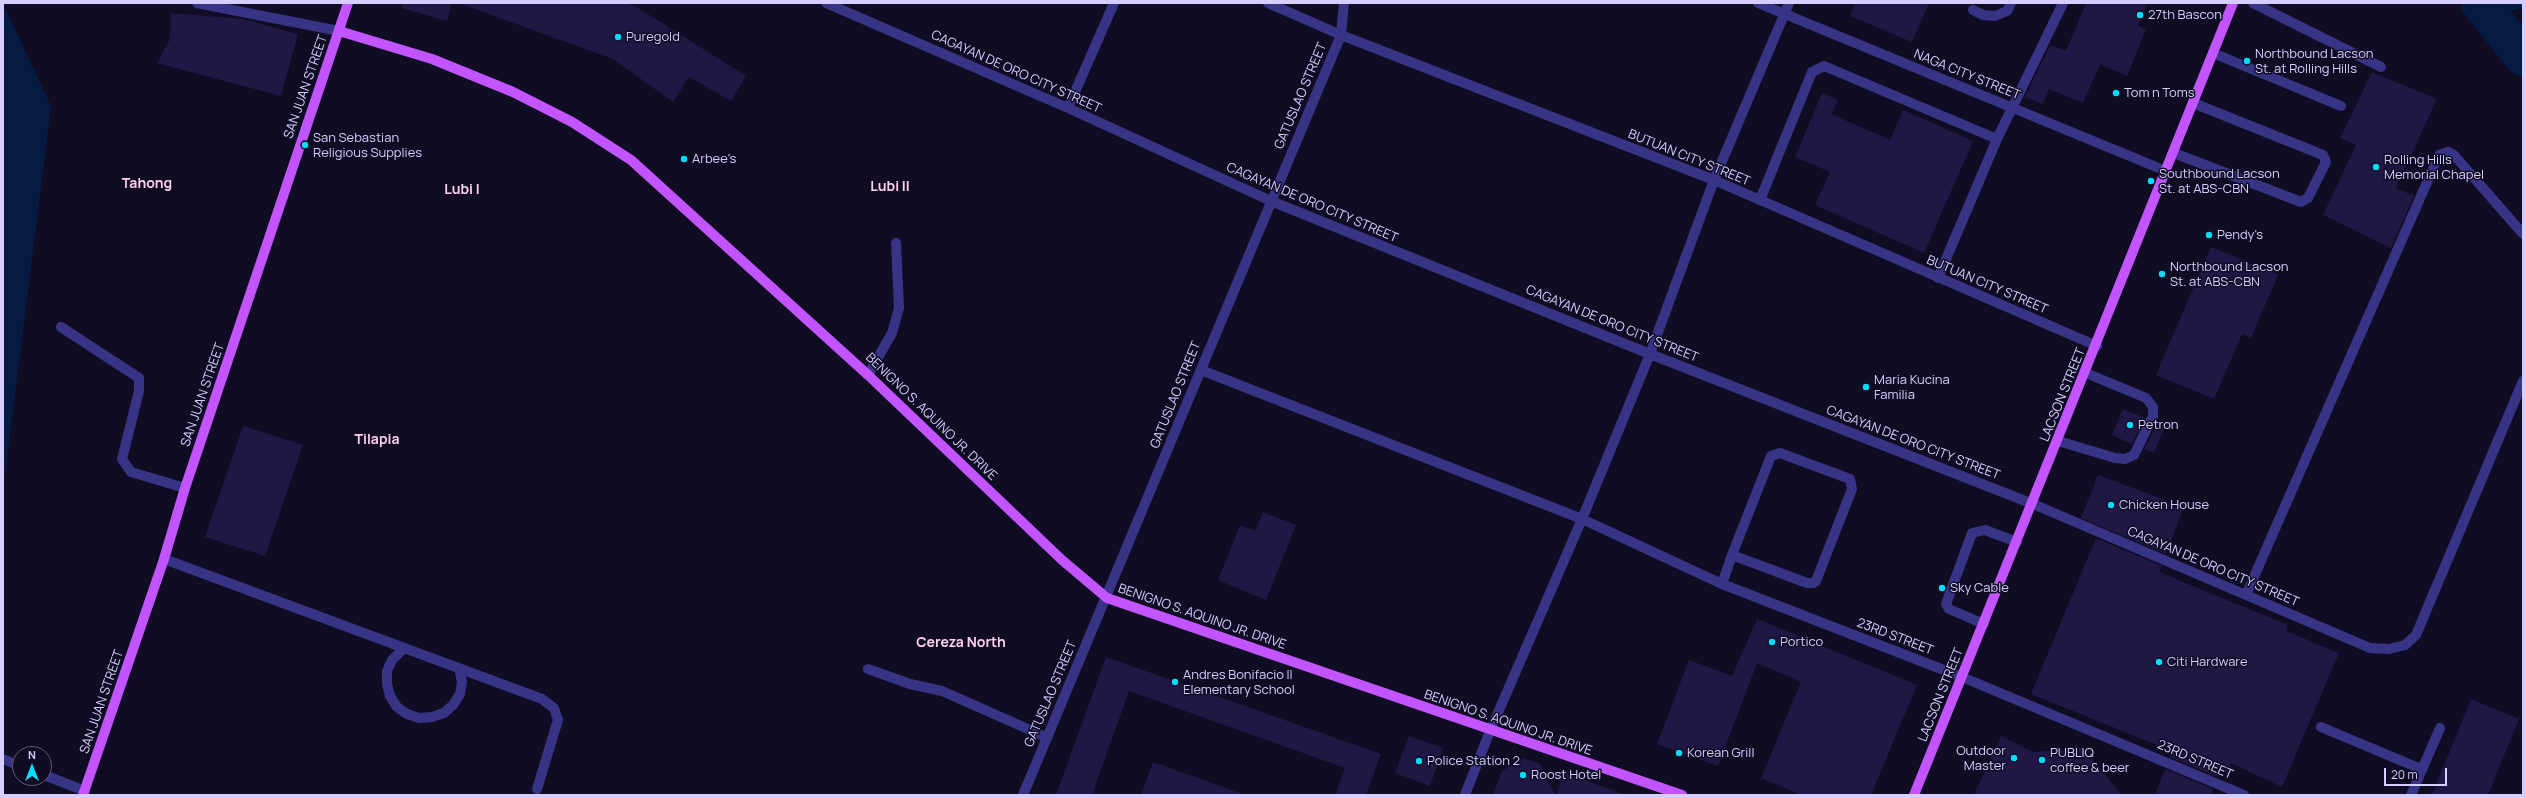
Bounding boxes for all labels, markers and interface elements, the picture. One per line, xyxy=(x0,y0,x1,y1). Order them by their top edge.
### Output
place label: 27th Bascon xyxy=(2148,7,2222,23)
marker: 27th Bascon xyxy=(2135,10,2145,20)
street label: CAGAYAN DE ORO CITY STREET xyxy=(928,27,1104,117)
place label: Puregold xyxy=(626,29,680,45)
marker: Puregold xyxy=(613,32,623,42)
street label: SAN JUAN STREET xyxy=(281,33,331,141)
street label: GATUSLAO STREET xyxy=(1272,40,1330,152)
place label: Northbound Lacson St. at Rolling Hills xyxy=(2255,46,2374,77)
street label: NAGA CITY STREET xyxy=(1911,47,2023,103)
marker: Northbound Lacson St. at Rolling Hills xyxy=(2242,56,2252,66)
place label: Tom n Toms xyxy=(2124,85,2195,101)
marker: Tom n Toms xyxy=(2111,88,2121,98)
street label: BUTUAN CITY STREET xyxy=(1626,126,1752,190)
place label: San Sebastian Religious Supplies xyxy=(313,130,422,161)
marker: San Sebastian Religious Supplies xyxy=(300,140,310,150)
place label: Arbee's xyxy=(692,151,736,167)
place label: Rolling Hills Memorial Chapel xyxy=(2384,152,2484,183)
marker: Arbee's xyxy=(679,154,689,164)
street label: CAGAYAN DE ORO CITY STREET xyxy=(1224,160,1400,246)
marker: Rolling Hills Memorial Chapel xyxy=(2371,162,2381,172)
place label: Southbound Lacson St. at ABS-CBN xyxy=(2159,166,2280,197)
district label: Tahong xyxy=(122,176,172,192)
marker: Southbound Lacson St. at ABS-CBN xyxy=(2146,176,2156,186)
district label: Lubi II xyxy=(870,179,910,195)
district label: Lubi I xyxy=(444,182,480,198)
place label: Pendy's xyxy=(2217,227,2263,243)
marker: Pendy's xyxy=(2204,230,2214,240)
street label: BUTUAN CITY STREET xyxy=(1924,252,2050,318)
place label: Northbound Lacson St. at ABS-CBN xyxy=(2170,259,2289,290)
marker: Northbound Lacson St. at ABS-CBN xyxy=(2157,269,2167,279)
street label: CAGAYAN DE ORO CITY STREET xyxy=(1523,282,1701,366)
street label: GATUSLAO STREET xyxy=(1147,339,1205,451)
street label: SAN JUAN STREET xyxy=(178,341,228,449)
street label: LACSON STREET xyxy=(2037,346,2089,444)
street label: BENIGNO S. AQUINO JR. DRIVE xyxy=(862,350,1000,484)
place label: Maria Kucina Familia xyxy=(1874,372,1950,403)
marker: Maria Kucina Familia xyxy=(1861,382,1871,392)
street label: CAGAYAN DE ORO CITY STREET xyxy=(1824,403,2002,483)
place label: Petron xyxy=(2138,417,2179,433)
marker: Petron xyxy=(2125,420,2135,430)
district label: Tilapia xyxy=(354,432,400,448)
place label: Chicken House xyxy=(2119,497,2209,513)
marker: Chicken House xyxy=(2106,500,2116,510)
street label: CAGAYAN DE ORO CITY STREET xyxy=(2125,524,2301,610)
place label: Sky Cable xyxy=(1950,580,2009,596)
street label: BENIGNO S. AQUINO JR. DRIVE xyxy=(1116,581,1288,653)
marker: Sky Cable xyxy=(1937,583,1947,593)
street label: 23RD STREET xyxy=(1855,615,1935,659)
place label: Portico xyxy=(1780,634,1823,650)
district label: Cereza North xyxy=(916,635,1006,651)
marker: Portico xyxy=(1767,637,1777,647)
street label: GATUSLAO STREET xyxy=(1022,638,1080,750)
street label: LACSON STREET xyxy=(1915,646,1967,744)
street label: SAN JUAN STREET xyxy=(77,648,127,756)
place label: Citi Hardware xyxy=(2167,654,2248,670)
marker: Citi Hardware xyxy=(2154,657,2164,667)
place label: Andres Bonifacio II Elementary School xyxy=(1183,667,1295,698)
marker: Andres Bonifacio II Elementary School xyxy=(1170,677,1180,687)
street label: BENIGNO S. AQUINO JR. DRIVE xyxy=(1422,687,1594,759)
street label: 23RD STREET xyxy=(2155,737,2235,783)
place label: Outdoor Master xyxy=(1956,743,2006,774)
place label: Korean Grill xyxy=(1687,745,1754,761)
place label: PUBLIQ coffee & beer xyxy=(2050,745,2129,776)
north arrow xyxy=(12,746,52,786)
text: N xyxy=(28,747,36,762)
marker: Korean Grill xyxy=(1674,748,1684,758)
place label: Police Station 2 xyxy=(1427,753,1520,769)
marker: Outdoor Master xyxy=(2009,753,2019,763)
marker: PUBLIQ coffee & beer xyxy=(2037,755,2047,765)
marker: Police Station 2 xyxy=(1414,756,1424,766)
scale bar xyxy=(2386,760,2449,786)
text: 20 m xyxy=(2391,766,2418,783)
place label: Roost Hotel xyxy=(1531,767,1601,783)
marker: Roost Hotel xyxy=(1518,770,1528,780)

